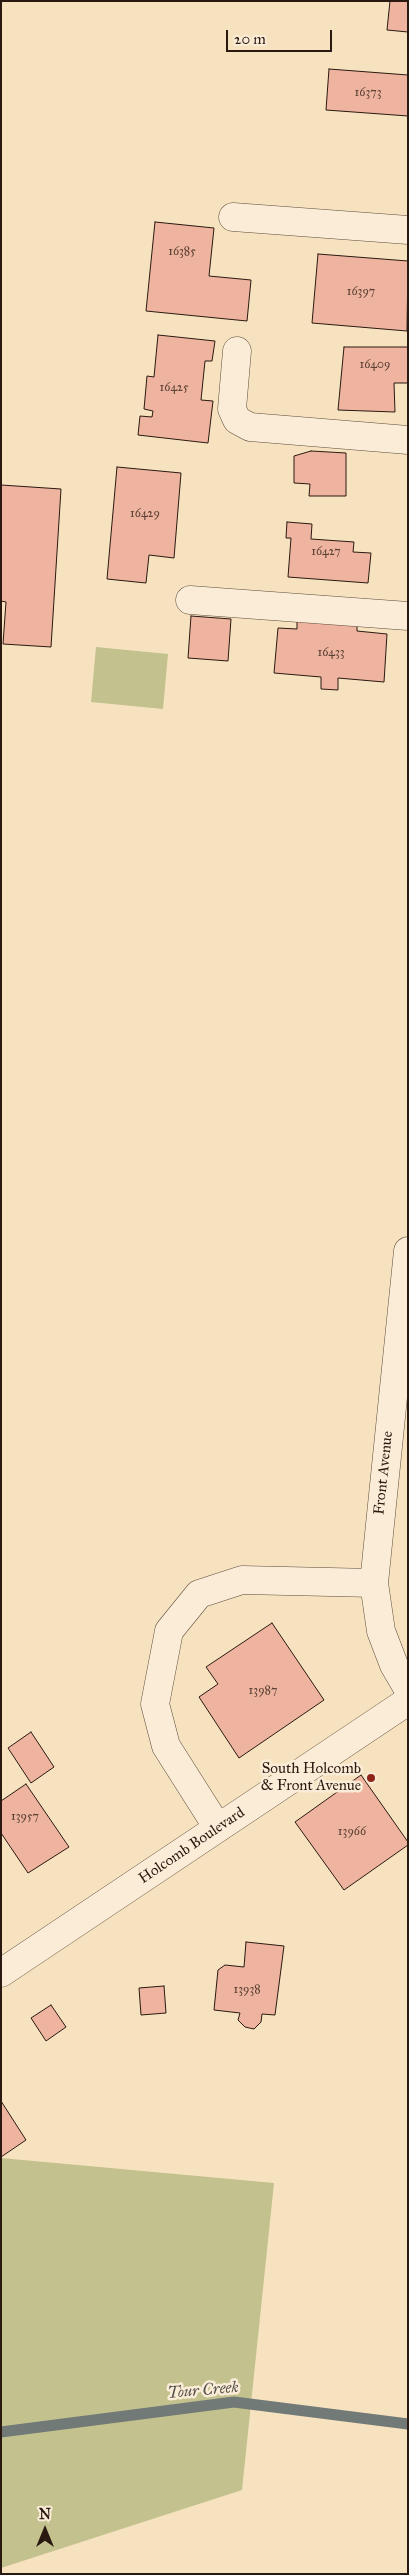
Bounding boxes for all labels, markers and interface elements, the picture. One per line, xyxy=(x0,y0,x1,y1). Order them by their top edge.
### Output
scale bar xyxy=(229,20,335,52)
text: 20 m xyxy=(234,30,266,48)
house number: 16373 xyxy=(355,86,381,100)
house number: 16385 xyxy=(168,245,196,259)
house number: 16397 xyxy=(347,285,375,299)
house number: 16409 xyxy=(360,358,390,372)
house number: 16425 xyxy=(160,381,188,395)
house number: 16429 xyxy=(130,507,160,521)
house number: 16427 xyxy=(311,545,341,559)
house number: 16433 xyxy=(317,646,345,660)
street label: Front Avenue xyxy=(371,1430,397,1516)
house number: 13987 xyxy=(249,1684,277,1698)
place label: South Holcomb & Front Avenue xyxy=(261,1760,361,1795)
marker: South Holcomb & Front Avenue xyxy=(365,1772,377,1784)
street label: Holcomb Boulevard xyxy=(136,1804,248,1888)
house number: 13957 xyxy=(11,1810,39,1824)
house number: 13966 xyxy=(338,1825,366,1839)
house number: 13938 xyxy=(233,1983,261,1997)
water label: Tour Creek xyxy=(167,2378,239,2404)
north arrow xyxy=(20,2505,70,2555)
text: N xyxy=(39,2506,51,2523)

